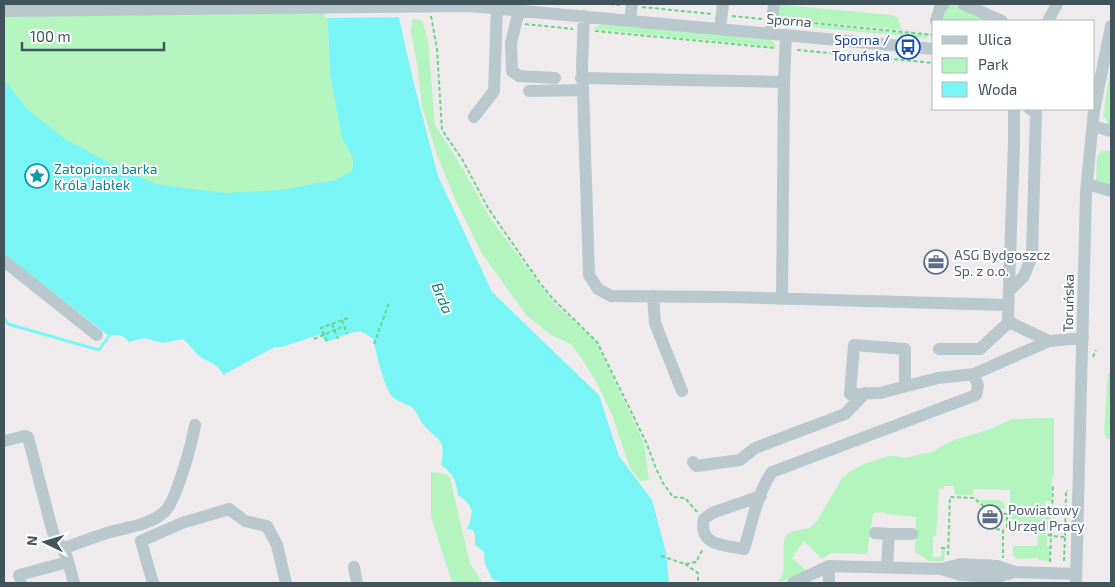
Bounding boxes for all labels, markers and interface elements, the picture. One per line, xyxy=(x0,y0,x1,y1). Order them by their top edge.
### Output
street label: Sporna xyxy=(766,10,812,30)
scale bar xyxy=(22,20,165,52)
legend xyxy=(932,20,1095,110)
text: 100 m xyxy=(30,27,71,45)
text: Ulica xyxy=(978,30,1012,48)
place label: Sporna / Toruńska xyxy=(832,31,890,64)
bus stop icon: Sporna / Toruńska xyxy=(895,34,921,60)
text: Park xyxy=(978,55,1009,73)
text: Woda xyxy=(978,80,1017,98)
place label: Zatopiona barka Króla Jabłek xyxy=(54,160,157,193)
place icon: Zatopiona barka Króla Jabłek xyxy=(24,163,50,189)
place label: ASG Bydgoszcz Sp. z o.o. xyxy=(954,246,1050,279)
office icon: ASG Bydgoszcz Sp. z o.o. xyxy=(923,249,949,275)
street label: Toruńska xyxy=(1059,274,1077,332)
water label: Brda xyxy=(429,280,457,316)
place label: Powiatowy Urząd Pracy xyxy=(1008,501,1085,534)
office icon: Powiatowy Urząd Pracy xyxy=(977,504,1003,530)
north arrow xyxy=(20,517,70,567)
text: N xyxy=(23,535,40,547)

